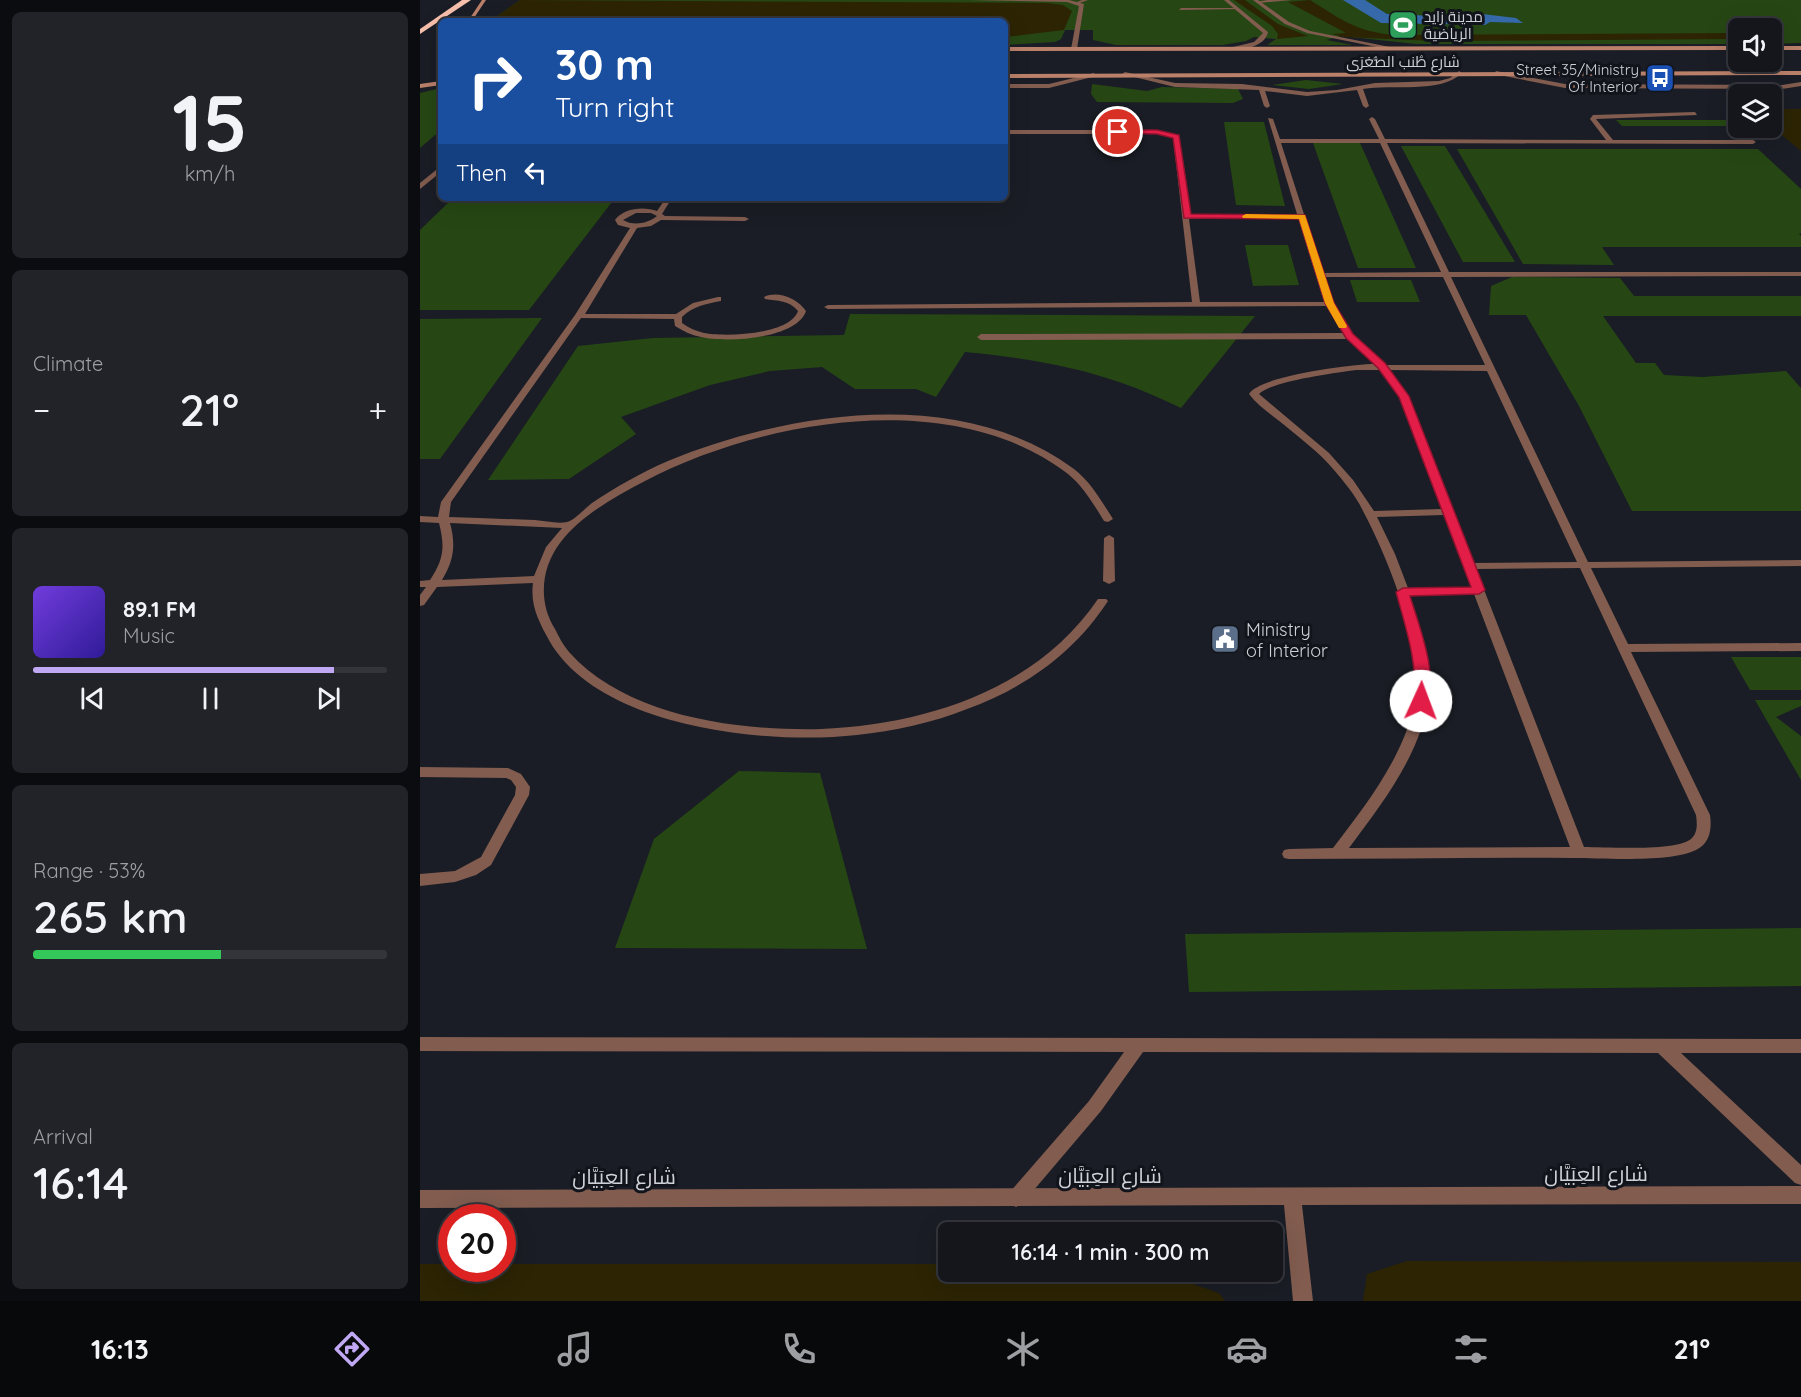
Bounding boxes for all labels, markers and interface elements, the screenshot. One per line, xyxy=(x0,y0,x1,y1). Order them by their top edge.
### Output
place label: مدينة زايد الرياضية xyxy=(1424,7,1483,43)
sports icon: مدينة زايد الرياضية xyxy=(1387,9,1419,41)
map controls xyxy=(1728,18,1782,138)
button: sound xyxy=(1728,18,1782,72)
text: 30 m xyxy=(555,38,654,91)
icon: right xyxy=(456,42,534,120)
street label: شارع طُنب الصُّغرَى xyxy=(1346,52,1460,73)
place label: Street 35/Ministry Of Interior xyxy=(1516,60,1639,96)
bus stop icon: Street 35/Ministry Of Interior xyxy=(1644,62,1676,94)
text: 15 xyxy=(172,73,248,171)
button: layers xyxy=(1728,84,1782,138)
text: Turn right xyxy=(555,90,674,124)
pin xyxy=(1092,106,1143,157)
icon: arrive xyxy=(1101,115,1134,148)
icon: left xyxy=(519,156,552,189)
text: Then xyxy=(456,159,507,187)
text: km/h xyxy=(185,161,235,186)
text: Climate xyxy=(33,351,103,376)
text: 21° xyxy=(180,381,239,437)
text: − xyxy=(33,389,50,430)
text: + xyxy=(368,389,387,430)
text: 89.1 FM xyxy=(123,595,196,623)
place label: Ministry of Interior xyxy=(1246,618,1328,662)
text: Music xyxy=(123,623,175,648)
public building icon: Ministry of Interior xyxy=(1209,623,1241,655)
position arrow xyxy=(1389,669,1453,733)
icon: previous xyxy=(76,682,109,715)
icon: pause xyxy=(194,682,227,715)
icon: next xyxy=(312,682,345,715)
text: Range · 53% xyxy=(33,858,145,883)
text: 265 km xyxy=(33,888,188,944)
text: Arrival xyxy=(33,1124,93,1149)
text: 16:14 xyxy=(33,1154,128,1210)
street label: شارع العِبَيَّان xyxy=(1544,1160,1648,1188)
street label: شارع العِبَيَّان xyxy=(1058,1162,1162,1190)
street label: شارع العِبَيَّان xyxy=(572,1163,676,1191)
speed limit sign: 20 xyxy=(438,1204,516,1282)
text: 16:14 · 1 min · 300 m xyxy=(1011,1238,1210,1266)
icon: directions xyxy=(331,1328,373,1370)
icon: music xyxy=(554,1328,596,1370)
icon: phone xyxy=(778,1328,820,1370)
icon: climate xyxy=(1002,1328,1044,1370)
icon: car xyxy=(1226,1328,1268,1370)
icon: filters xyxy=(1450,1328,1492,1370)
text: 16:13 xyxy=(91,1332,149,1366)
text: 21° xyxy=(1674,1332,1710,1366)

